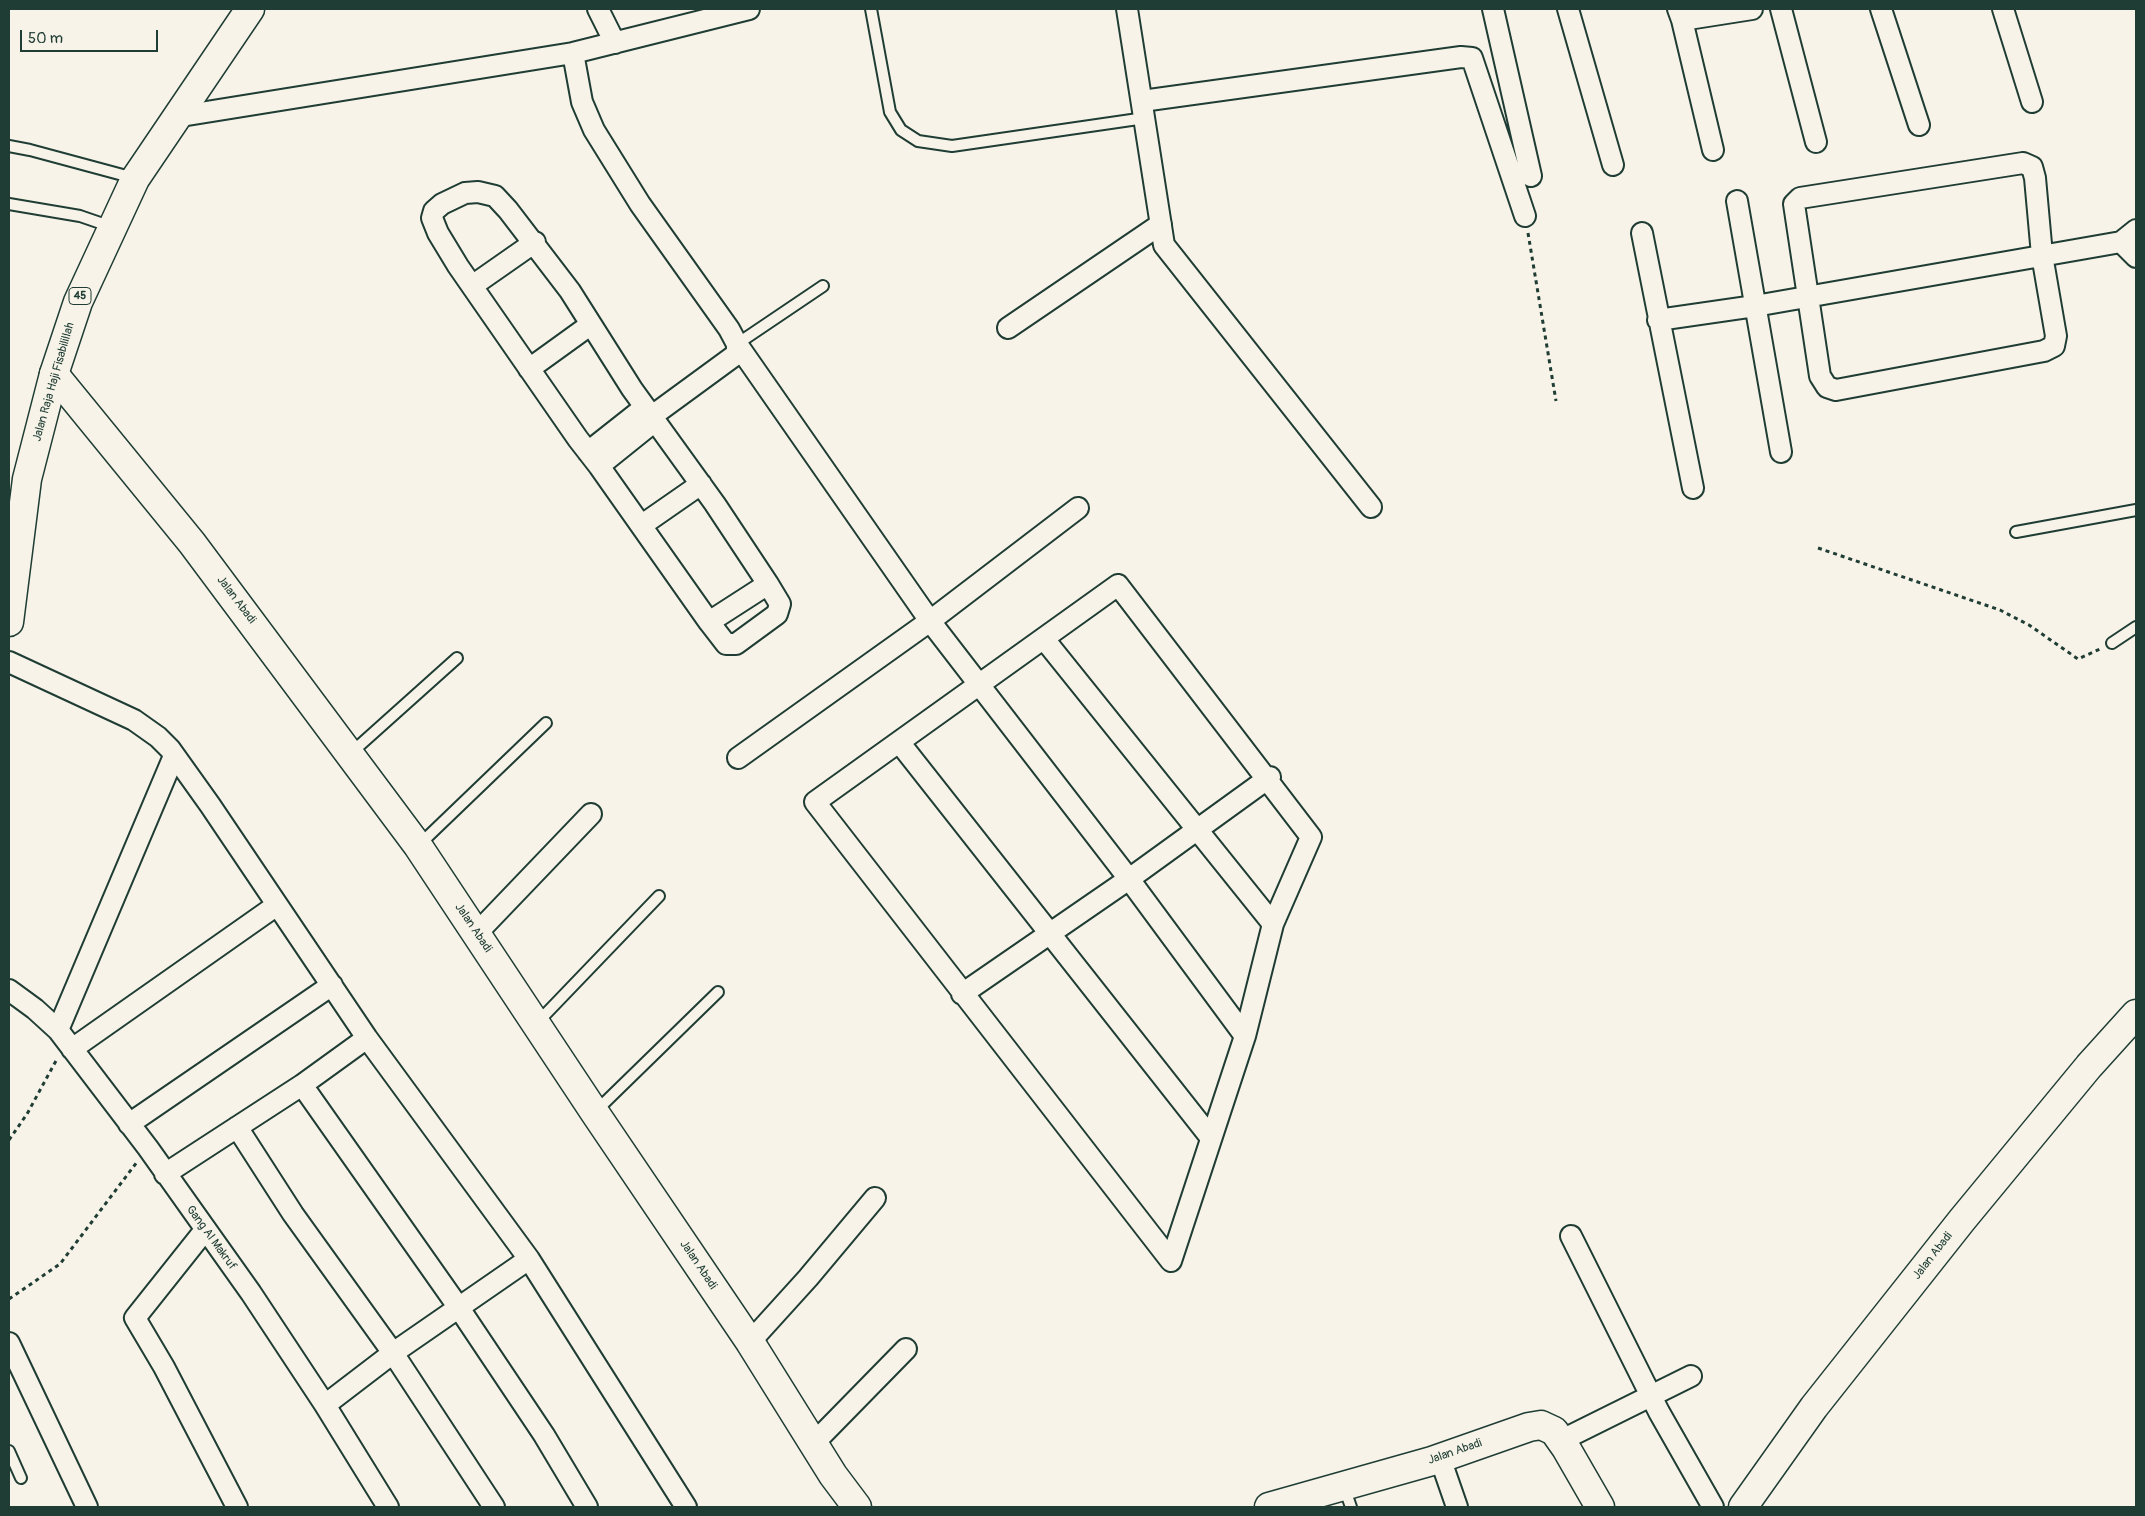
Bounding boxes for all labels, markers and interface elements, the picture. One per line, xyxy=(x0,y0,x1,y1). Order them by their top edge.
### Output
scale bar xyxy=(22,20,160,52)
text: 50 m xyxy=(28,29,63,48)
road number: 45 xyxy=(69,288,91,304)
street label: Jalan Raja Haji Fisabilillah xyxy=(30,321,78,443)
street label: Jalan Abadi xyxy=(213,573,259,627)
street label: Jalan Abadi xyxy=(451,901,495,955)
street label: Gang Al Makruf xyxy=(183,1203,239,1273)
street label: Jalan Abadi xyxy=(1910,1229,1956,1283)
street label: Jalan Abadi xyxy=(676,1238,720,1292)
street label: Jalan Abadi xyxy=(1426,1436,1484,1468)

